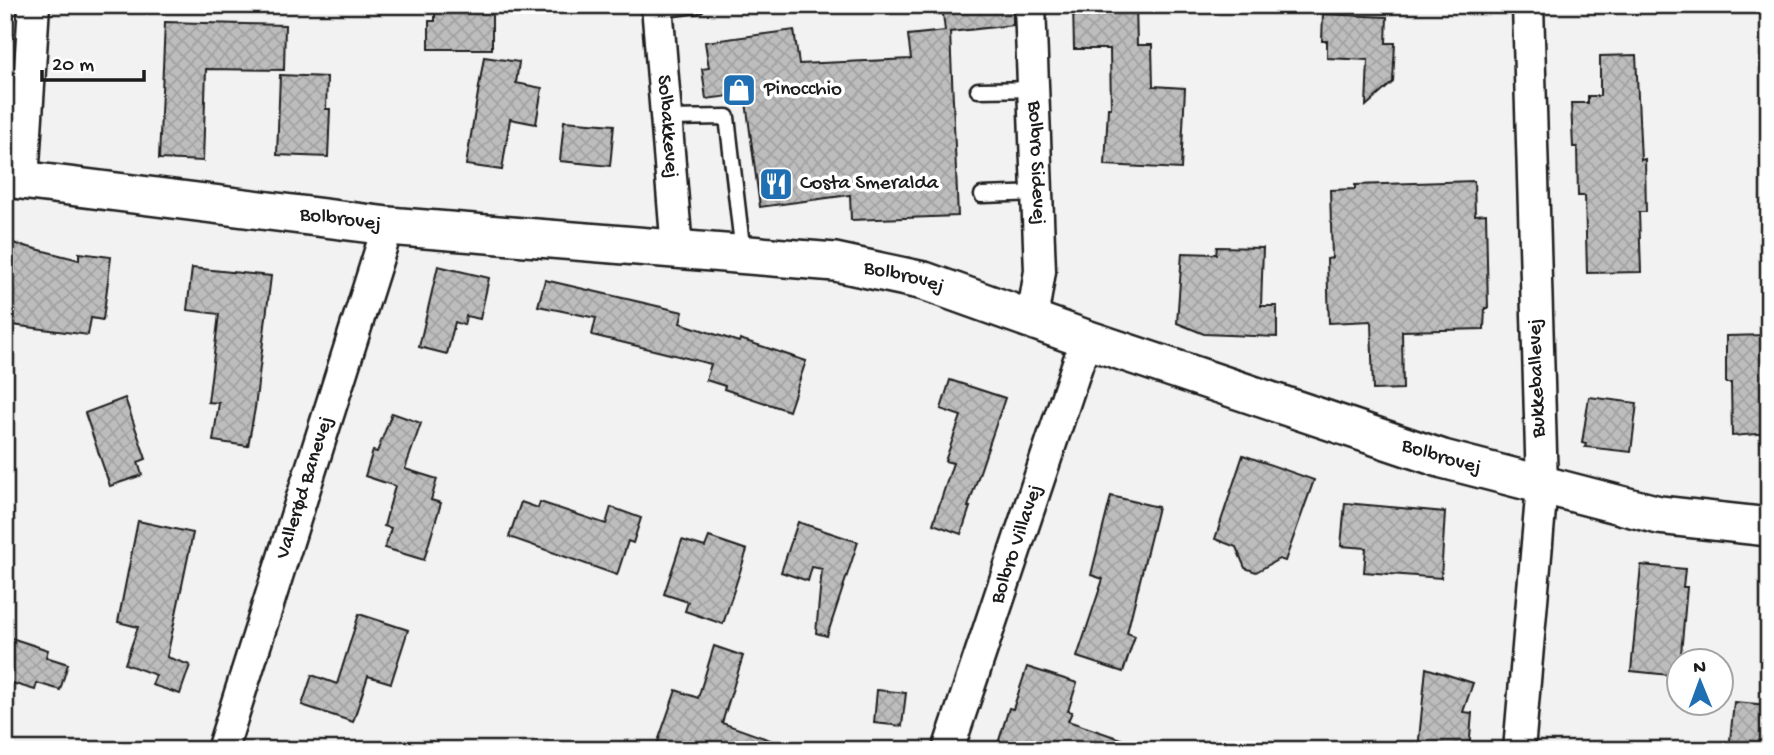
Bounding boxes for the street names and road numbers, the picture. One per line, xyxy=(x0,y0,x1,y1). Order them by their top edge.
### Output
street label: Solbakkevej xyxy=(650,74,684,179)
street label: Bolbro Sidevej xyxy=(1021,99,1051,226)
street label: Bolbrovej xyxy=(297,202,383,238)
street label: Bolbrovej xyxy=(860,256,948,300)
street label: Bukkeballevej xyxy=(1523,318,1553,439)
street label: Vallerød Banevej xyxy=(270,413,339,563)
street label: Bolbrovej xyxy=(1397,433,1484,481)
street label: Bolbro Villavej xyxy=(985,481,1049,608)

